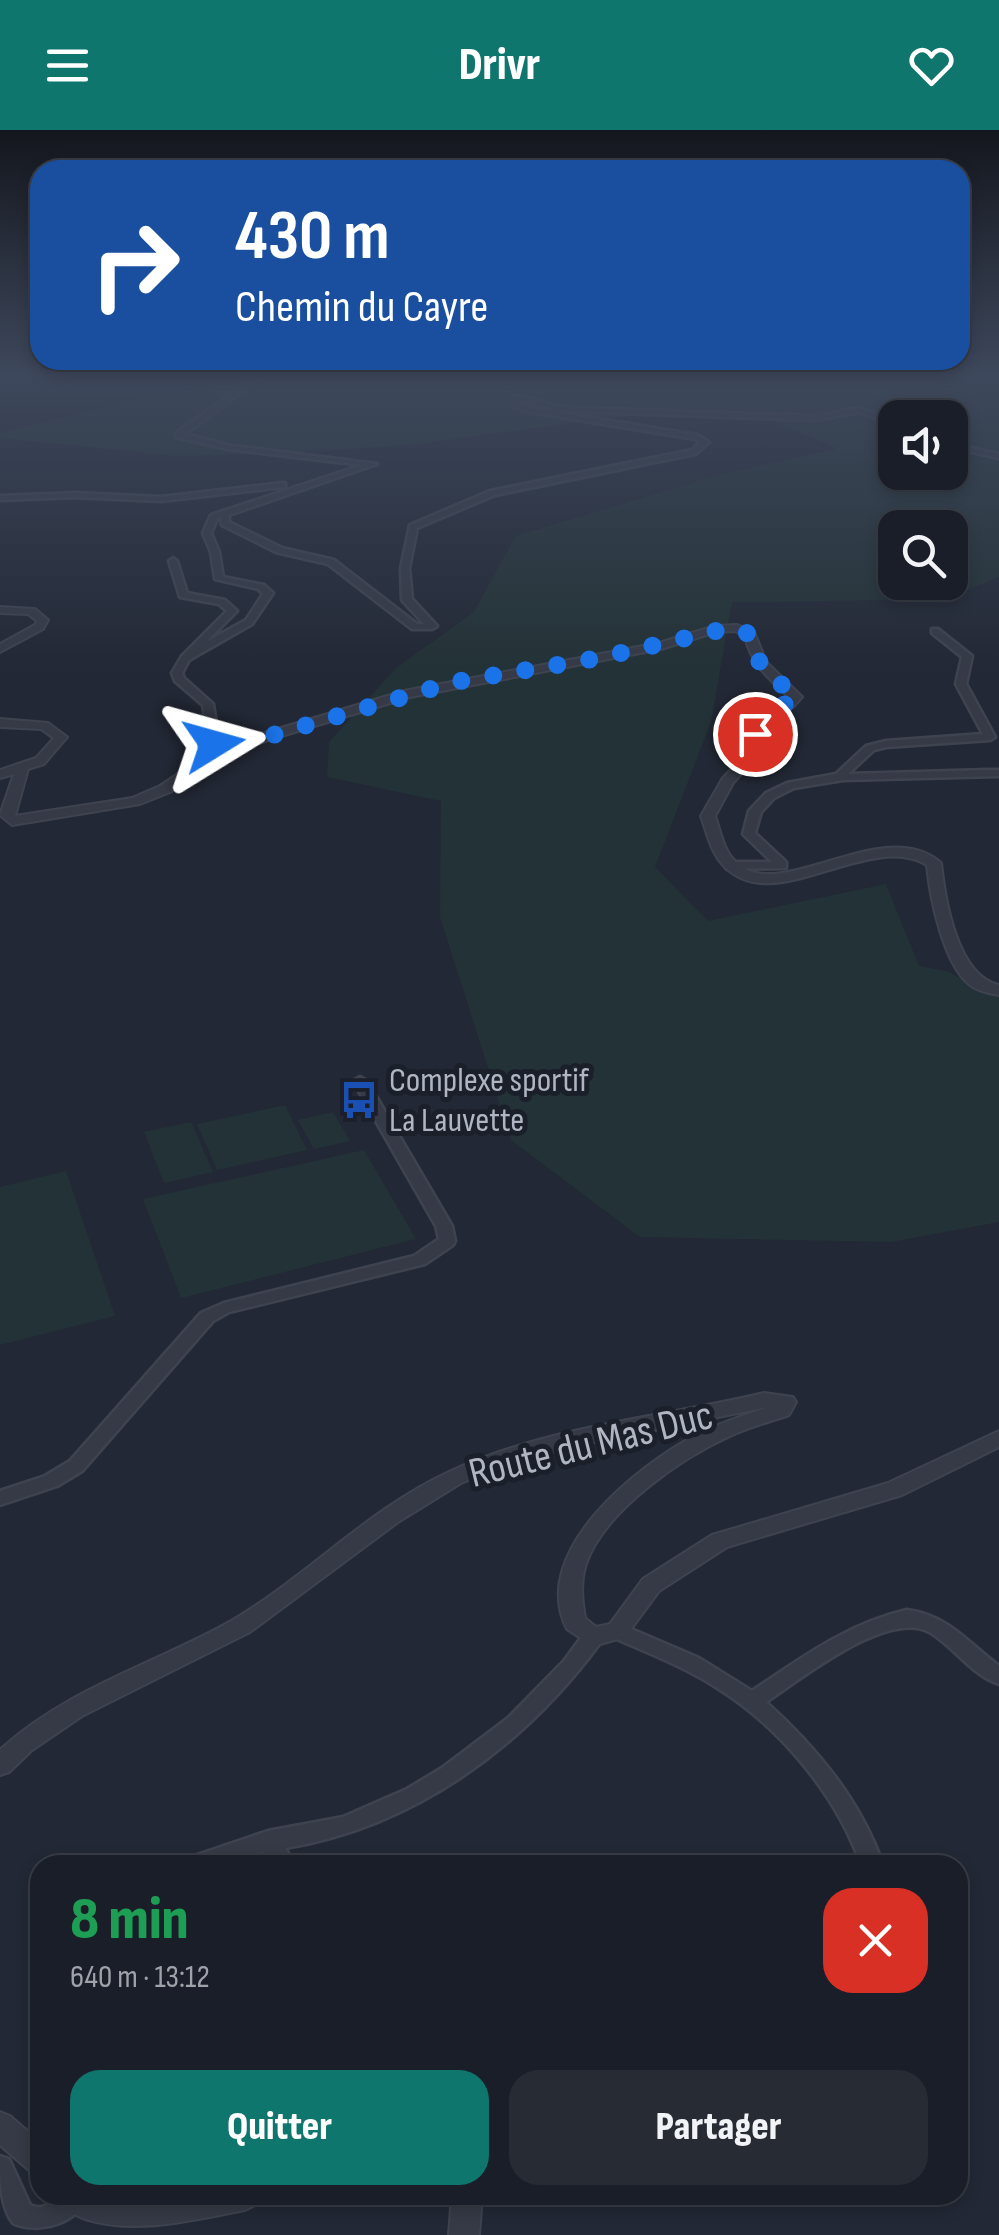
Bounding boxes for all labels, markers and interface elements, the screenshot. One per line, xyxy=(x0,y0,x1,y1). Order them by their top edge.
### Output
icon: menu xyxy=(40,38,95,93)
text: Drivr xyxy=(459,38,540,93)
icon: heart xyxy=(904,38,959,93)
text: 430 m xyxy=(235,195,390,279)
icon: right xyxy=(70,200,200,330)
text: Chemin du Cayre xyxy=(235,280,488,335)
map controls xyxy=(878,400,968,600)
button: sound xyxy=(878,400,968,490)
button: search xyxy=(878,510,968,600)
position arrow xyxy=(162,692,266,796)
pin xyxy=(713,692,798,777)
icon: arrive xyxy=(728,707,783,762)
place label: Complexe sportif La Lauvette xyxy=(389,1059,590,1142)
bus stop icon: Complexe sportif La Lauvette xyxy=(338,1079,380,1121)
street label: Route du Mas Duc xyxy=(464,1390,718,1500)
text: 8 min xyxy=(70,1884,189,1956)
button: close xyxy=(823,1888,928,1993)
text: 640 m · 13:12 xyxy=(70,1958,210,1997)
button: Quitter xyxy=(70,2070,489,2185)
button: Partager xyxy=(509,2070,928,2185)

